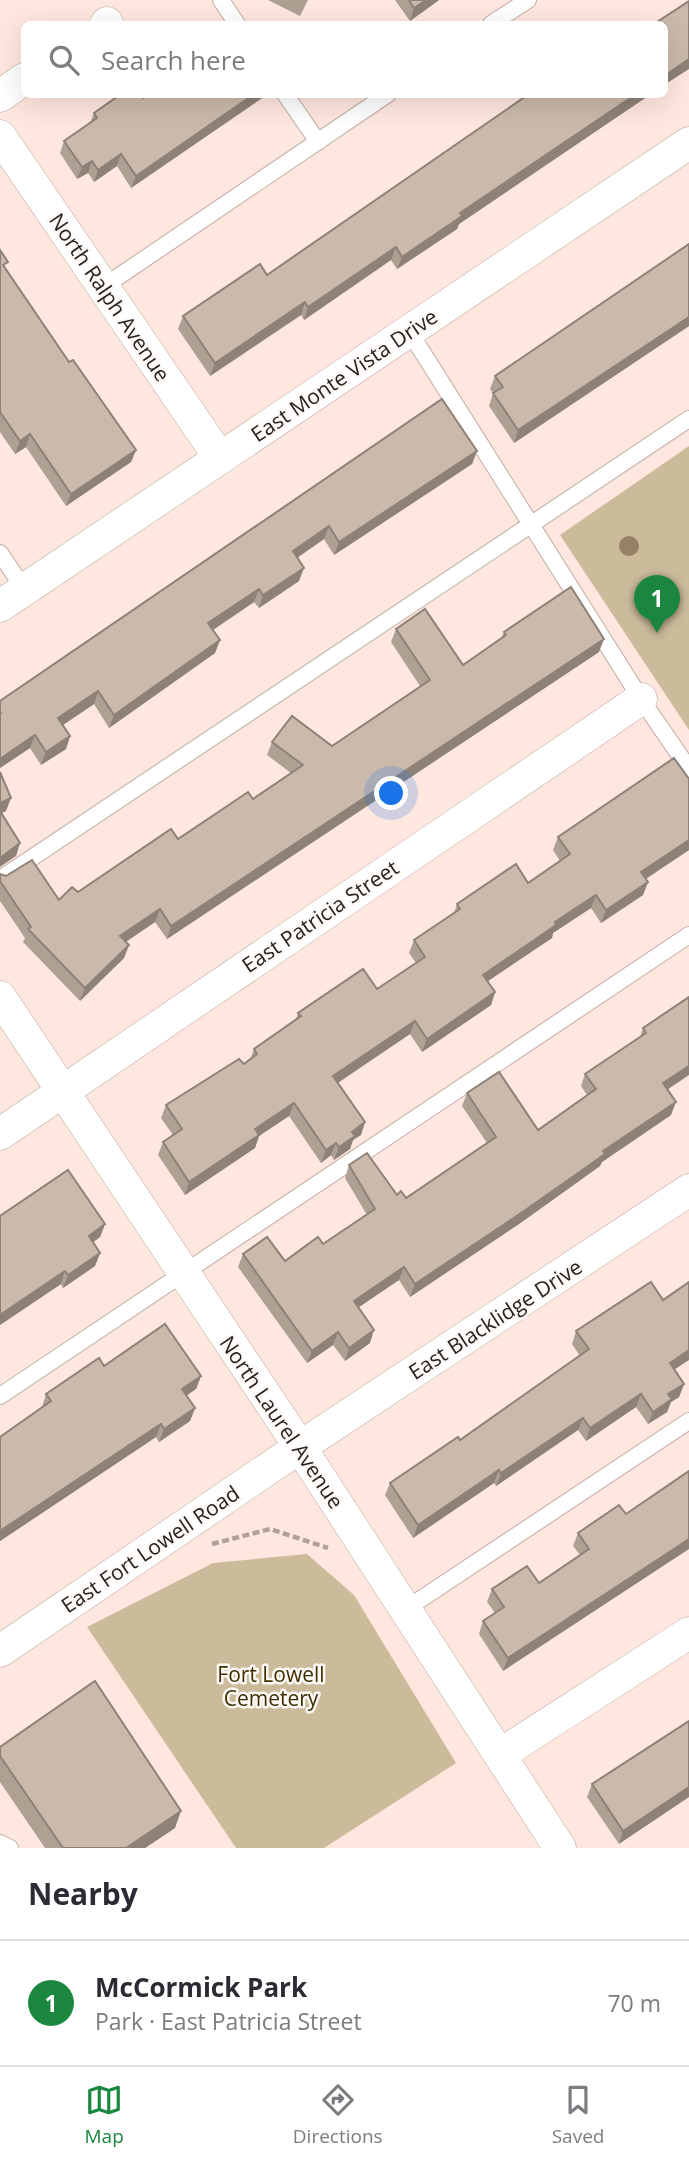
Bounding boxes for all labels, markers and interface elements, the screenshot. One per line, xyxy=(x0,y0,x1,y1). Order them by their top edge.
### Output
search box xyxy=(21,21,668,98)
icon: search xyxy=(45,41,83,79)
text: Search here xyxy=(101,42,246,78)
street label: North Ralph Avenue xyxy=(43,207,177,387)
street label: East Monte Vista Drive xyxy=(245,302,443,448)
pin: 1 xyxy=(634,575,680,633)
your location xyxy=(374,776,408,810)
street label: East Patricia Street xyxy=(236,853,404,979)
street label: East Blacklidge Drive xyxy=(403,1252,587,1386)
street label: North Laurel Avenue xyxy=(214,1330,350,1514)
street label: East Fort Lowell Road xyxy=(55,1479,245,1619)
park label: Fort Lowell Cemetery xyxy=(217,1660,325,1712)
text: Nearby xyxy=(28,1873,138,1914)
text: McCormick Park xyxy=(95,1969,307,2005)
text: 1 xyxy=(44,1987,58,2019)
text: 70 m xyxy=(607,1987,661,2019)
text: Park · East Patricia Street xyxy=(95,2005,362,2037)
tab: Map xyxy=(85,2081,124,2149)
tab: Directions xyxy=(293,2081,383,2149)
tab: Saved xyxy=(552,2081,604,2149)

